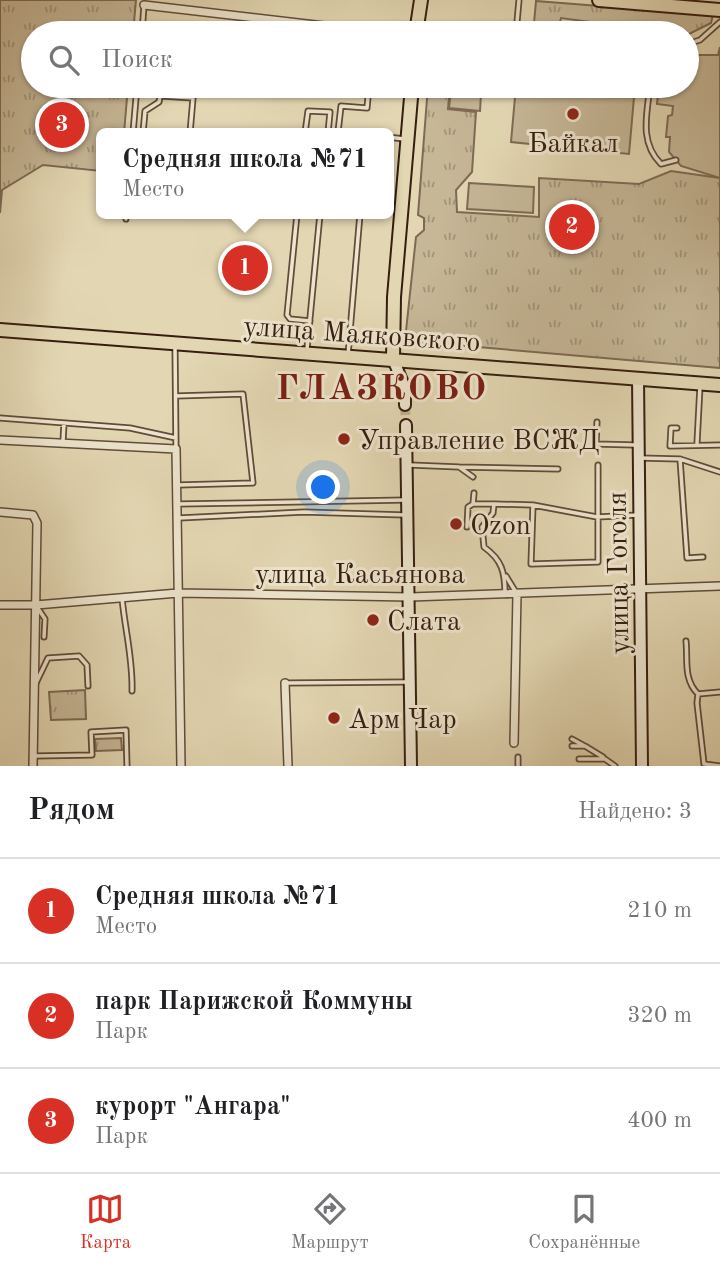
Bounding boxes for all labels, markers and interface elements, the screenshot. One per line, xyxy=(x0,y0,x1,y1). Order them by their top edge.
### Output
search box xyxy=(21,21,699,98)
icon: search xyxy=(45,41,83,79)
text: Поиск xyxy=(101,47,173,73)
pin: 3 xyxy=(39,99,85,151)
marker: Байкал xyxy=(565,106,581,122)
popup xyxy=(96,128,394,219)
place label: Байкал xyxy=(528,131,618,159)
text: Средняя школа №71 xyxy=(122,147,368,173)
text: Место xyxy=(122,178,184,201)
pin: 2 xyxy=(549,201,595,253)
pin: 1 xyxy=(222,242,268,294)
street label: улица Маяковского xyxy=(242,314,481,358)
district label: ГЛАЗКОВО xyxy=(276,372,488,407)
place label: Управление ВСЖД xyxy=(358,428,599,456)
marker: Управление ВСЖД xyxy=(336,431,352,447)
your location xyxy=(306,470,340,504)
street label: улица Гоголя xyxy=(605,491,635,655)
place label: Ozon xyxy=(470,513,531,541)
marker: Ozon xyxy=(448,516,464,532)
street label: улица Касьянова xyxy=(255,562,465,590)
place label: Слата xyxy=(387,609,461,637)
marker: Слата xyxy=(365,612,381,628)
place label: Арм Чар xyxy=(348,707,457,735)
marker: Арм Чар xyxy=(326,710,342,726)
text: Рядом xyxy=(28,796,115,826)
text: Найдено: 3 xyxy=(578,800,692,823)
text: Средняя школа №71 xyxy=(95,884,341,910)
text: 1 xyxy=(44,899,58,922)
text: 210 m xyxy=(627,899,692,922)
text: Место xyxy=(95,915,157,938)
text: парк Парижской Коммуны xyxy=(95,989,413,1015)
text: 2 xyxy=(44,1004,58,1027)
text: 320 m xyxy=(627,1004,692,1027)
text: Парк xyxy=(95,1020,148,1043)
text: курорт "Ангара" xyxy=(95,1094,290,1120)
text: 3 xyxy=(44,1109,58,1132)
text: 400 m xyxy=(627,1109,692,1132)
text: Парк xyxy=(95,1125,148,1148)
tab: Карта xyxy=(80,1190,131,1255)
tab: Маршрут xyxy=(291,1190,369,1255)
tab: Сохранённые xyxy=(528,1190,640,1255)

